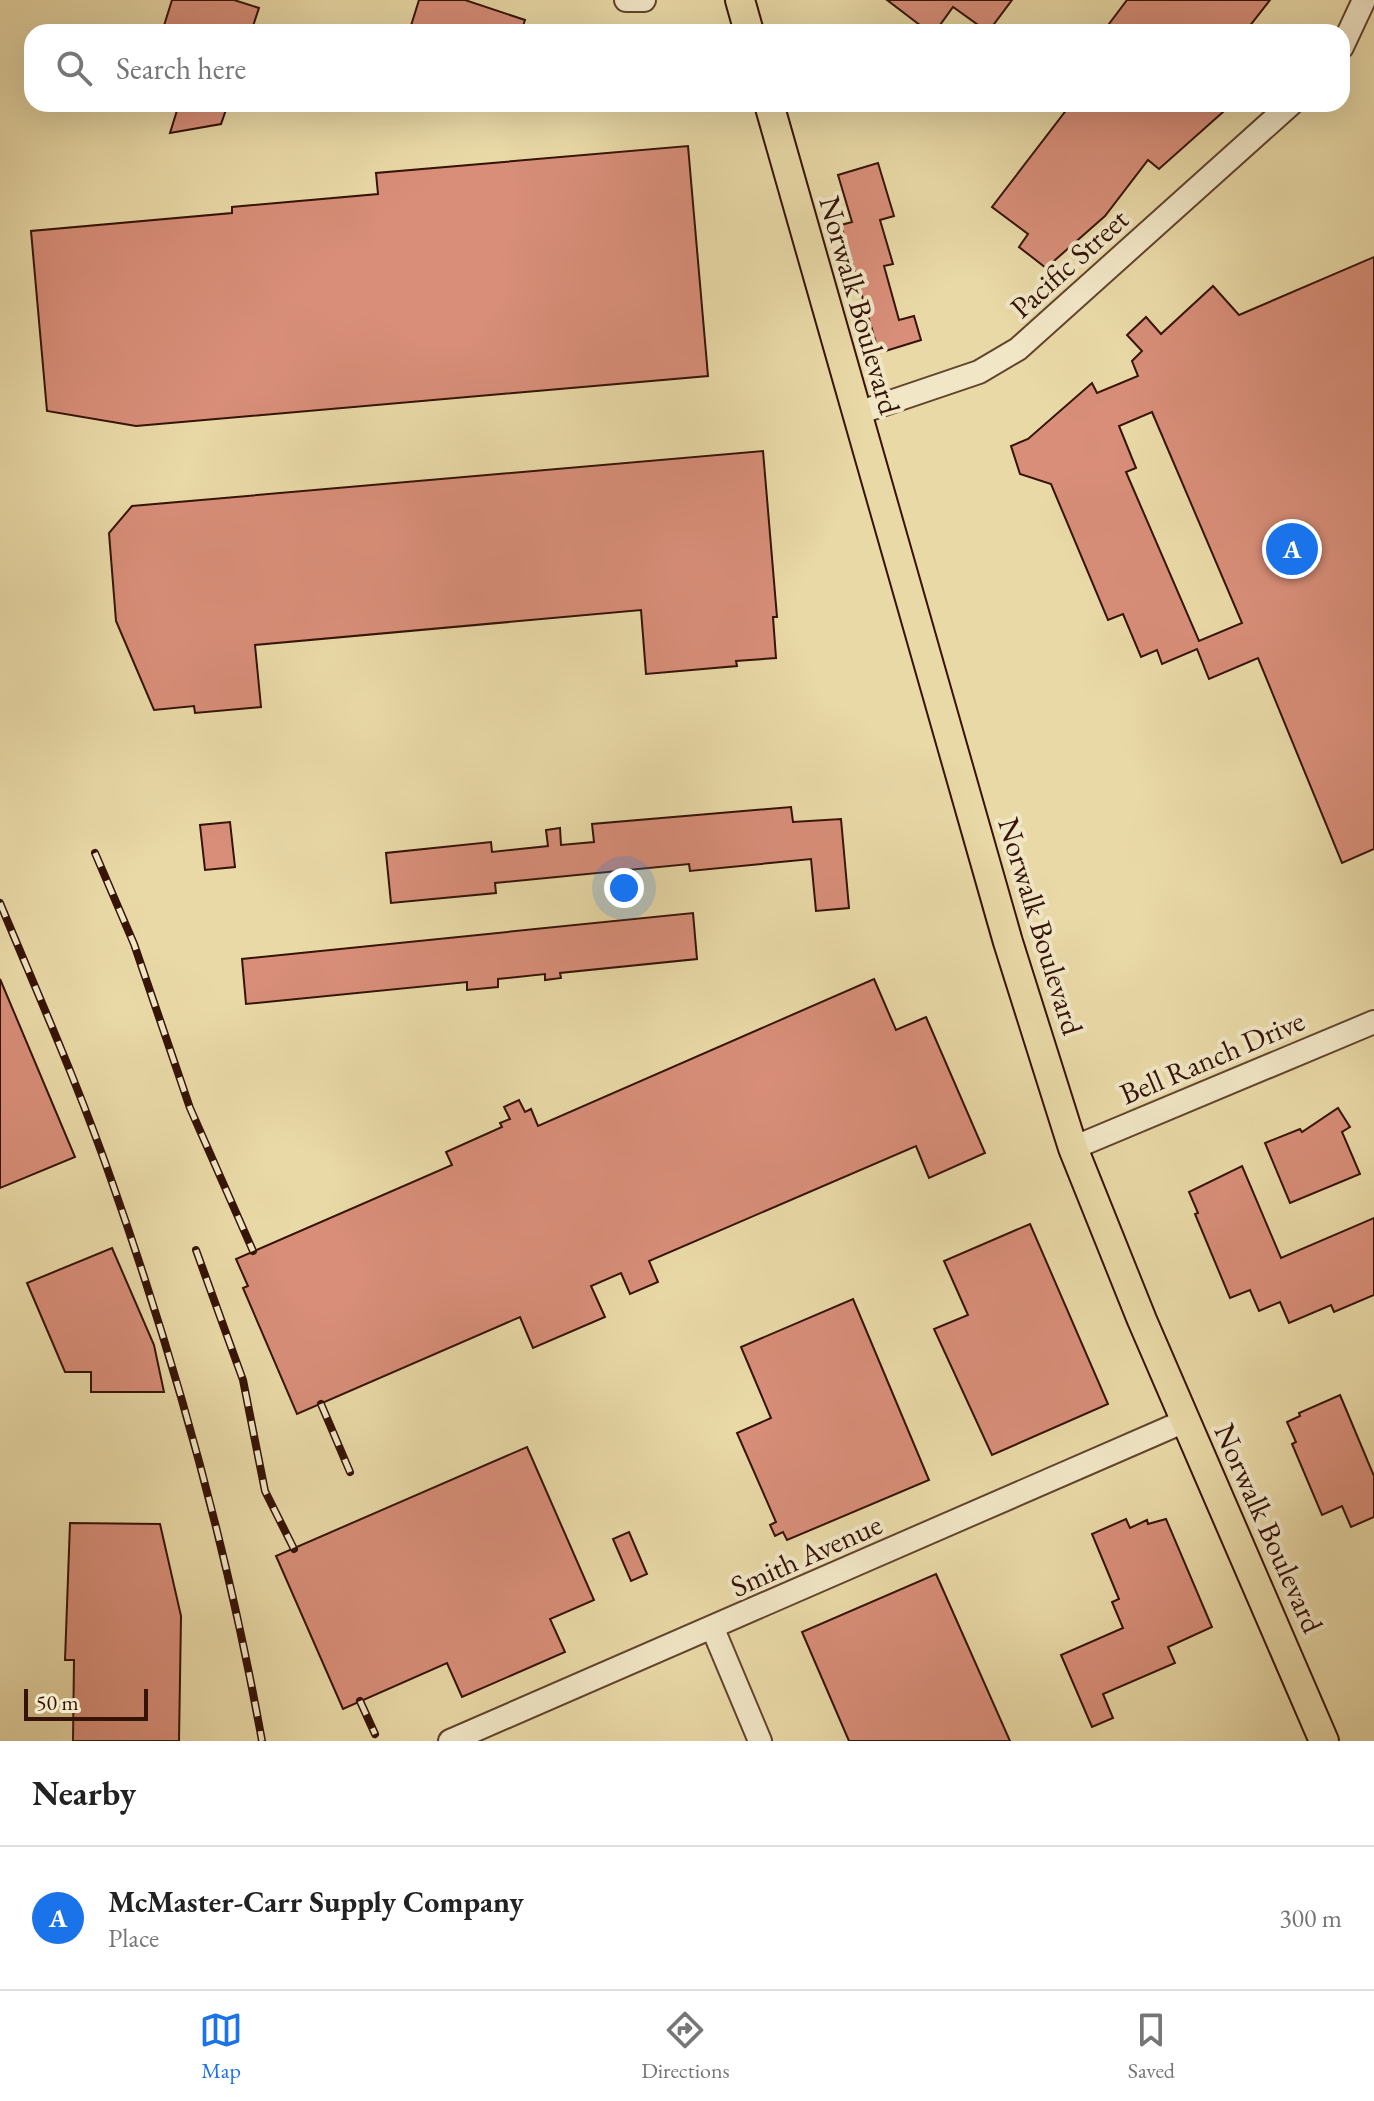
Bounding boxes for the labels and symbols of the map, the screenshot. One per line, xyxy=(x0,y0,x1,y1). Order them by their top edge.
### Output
street label: Norwalk Boulevard xyxy=(810,191,910,419)
street label: Pacific Street xyxy=(1002,199,1137,326)
pin: A xyxy=(1266,519,1318,579)
street label: Norwalk Boulevard xyxy=(989,813,1093,1040)
your location xyxy=(604,868,644,908)
street label: Bell Ranch Drive xyxy=(1114,1001,1310,1113)
street label: Norwalk Boulevard xyxy=(1205,1417,1333,1639)
street label: Smith Avenue xyxy=(724,1504,888,1606)
scale bar xyxy=(24,1685,148,1721)

